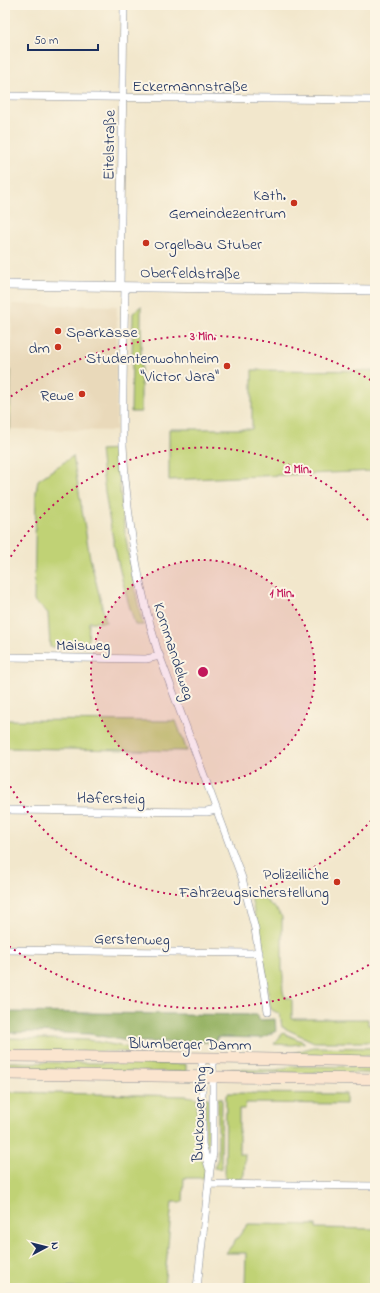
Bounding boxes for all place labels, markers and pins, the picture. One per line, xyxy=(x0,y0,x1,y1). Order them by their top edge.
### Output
place label: Kath. Gemeindezentrum xyxy=(169,184,286,226)
marker: Kath. Gemeindezentrum xyxy=(289,198,299,208)
place label: Orgelbau Stuber xyxy=(154,233,262,257)
marker: Orgelbau Stuber xyxy=(141,238,151,248)
place label: Sparkasse xyxy=(66,321,139,345)
marker: Sparkasse xyxy=(53,326,63,336)
place label: dm xyxy=(29,337,50,361)
marker: dm xyxy=(53,342,63,352)
place label: Studentenwohnheim "Victor Jara" xyxy=(86,347,219,389)
marker: Studentenwohnheim "Victor Jara" xyxy=(222,361,232,371)
place label: Rewe xyxy=(40,384,75,408)
marker: Rewe xyxy=(77,389,87,399)
centre of rings xyxy=(196,665,210,679)
place label: Polizeiliche Fahrzeugsicherstellung xyxy=(178,863,330,905)
marker: Polizeiliche Fahrzeugsicherstellung xyxy=(332,877,342,887)

